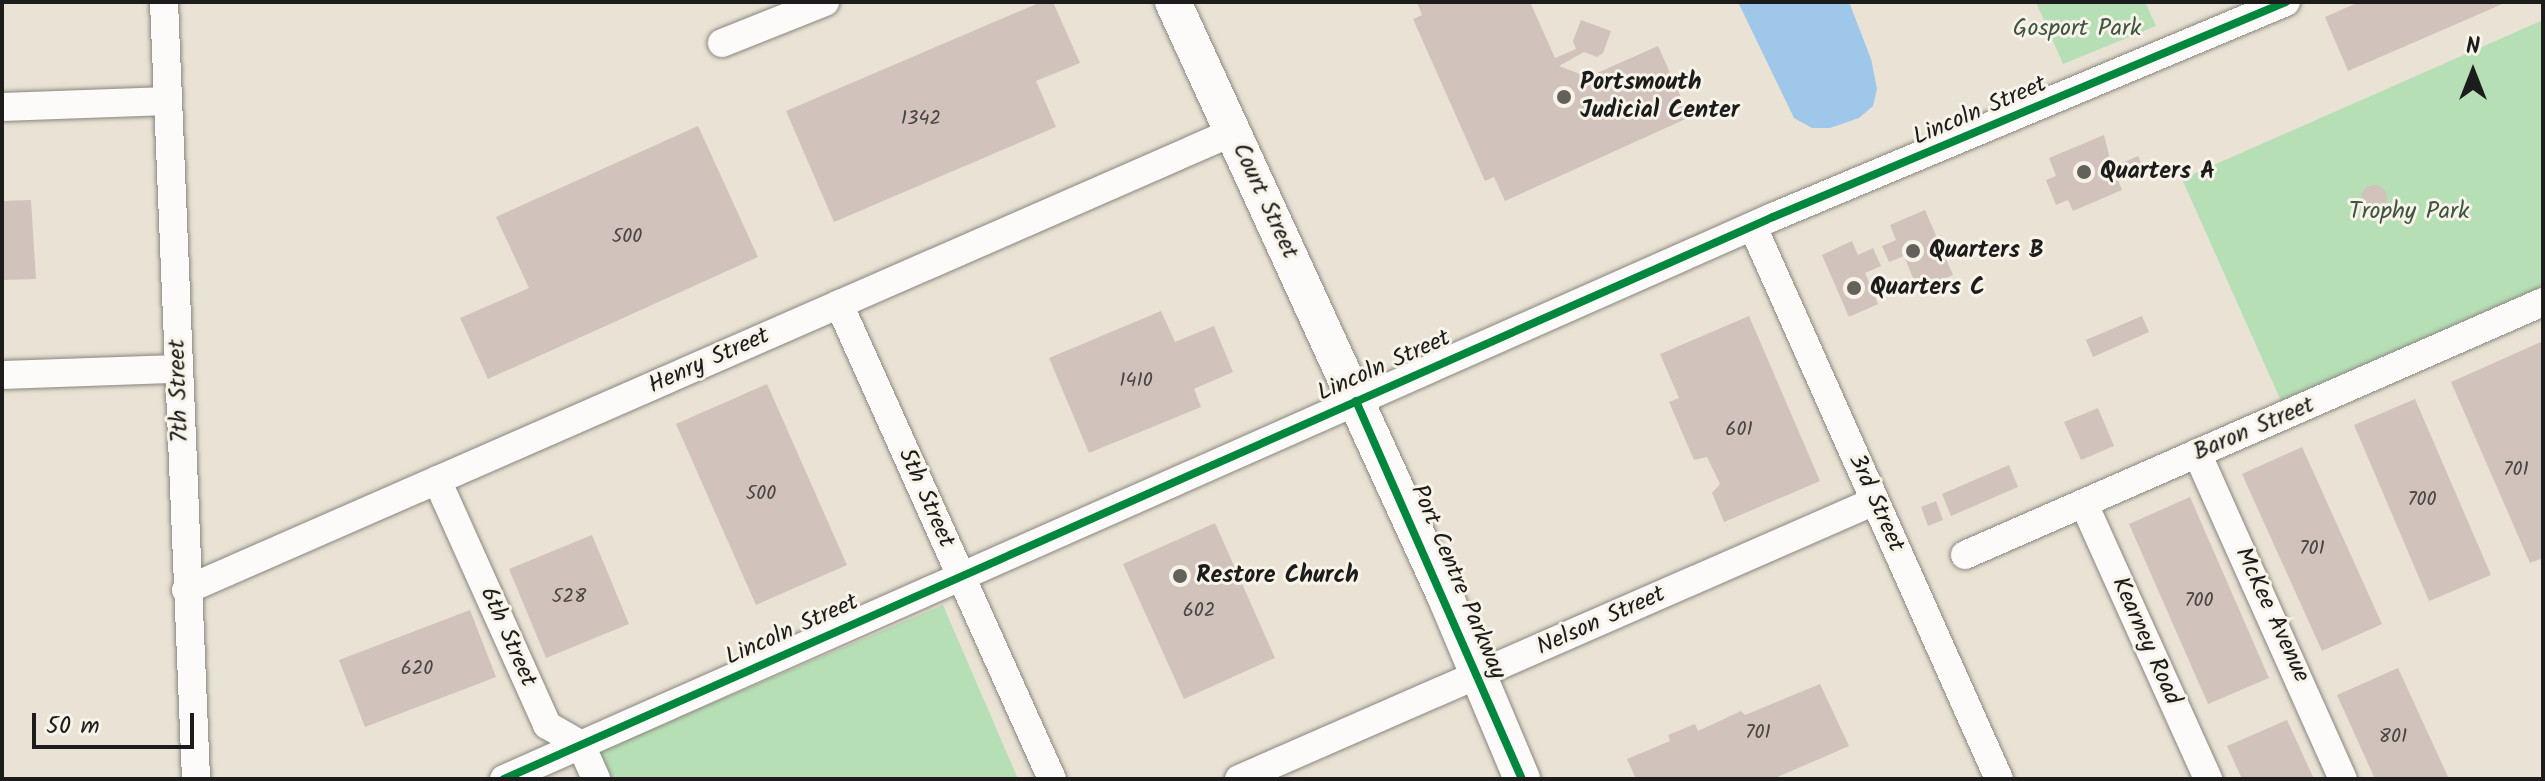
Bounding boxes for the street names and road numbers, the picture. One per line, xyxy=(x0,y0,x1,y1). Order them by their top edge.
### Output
street label: Lincoln Street xyxy=(1909,70,2051,152)
street label: Court Street xyxy=(1226,138,1304,264)
street label: Henry Street xyxy=(644,322,774,400)
street label: Lincoln Street xyxy=(1313,324,1455,408)
street label: 7th Street xyxy=(163,339,195,443)
street label: Baron Street xyxy=(2189,391,2319,467)
street label: 5th Street xyxy=(891,444,961,552)
street label: 3rd Street xyxy=(1842,450,1910,556)
street label: Port Centre Parkway xyxy=(1404,480,1512,684)
street label: McKee Avenue xyxy=(2228,543,2316,687)
street label: Kearney Road xyxy=(2105,573,2187,709)
street label: Nelson Street xyxy=(1532,580,1670,662)
street label: 6th Street xyxy=(473,583,543,691)
street label: Lincoln Street xyxy=(721,588,863,672)

